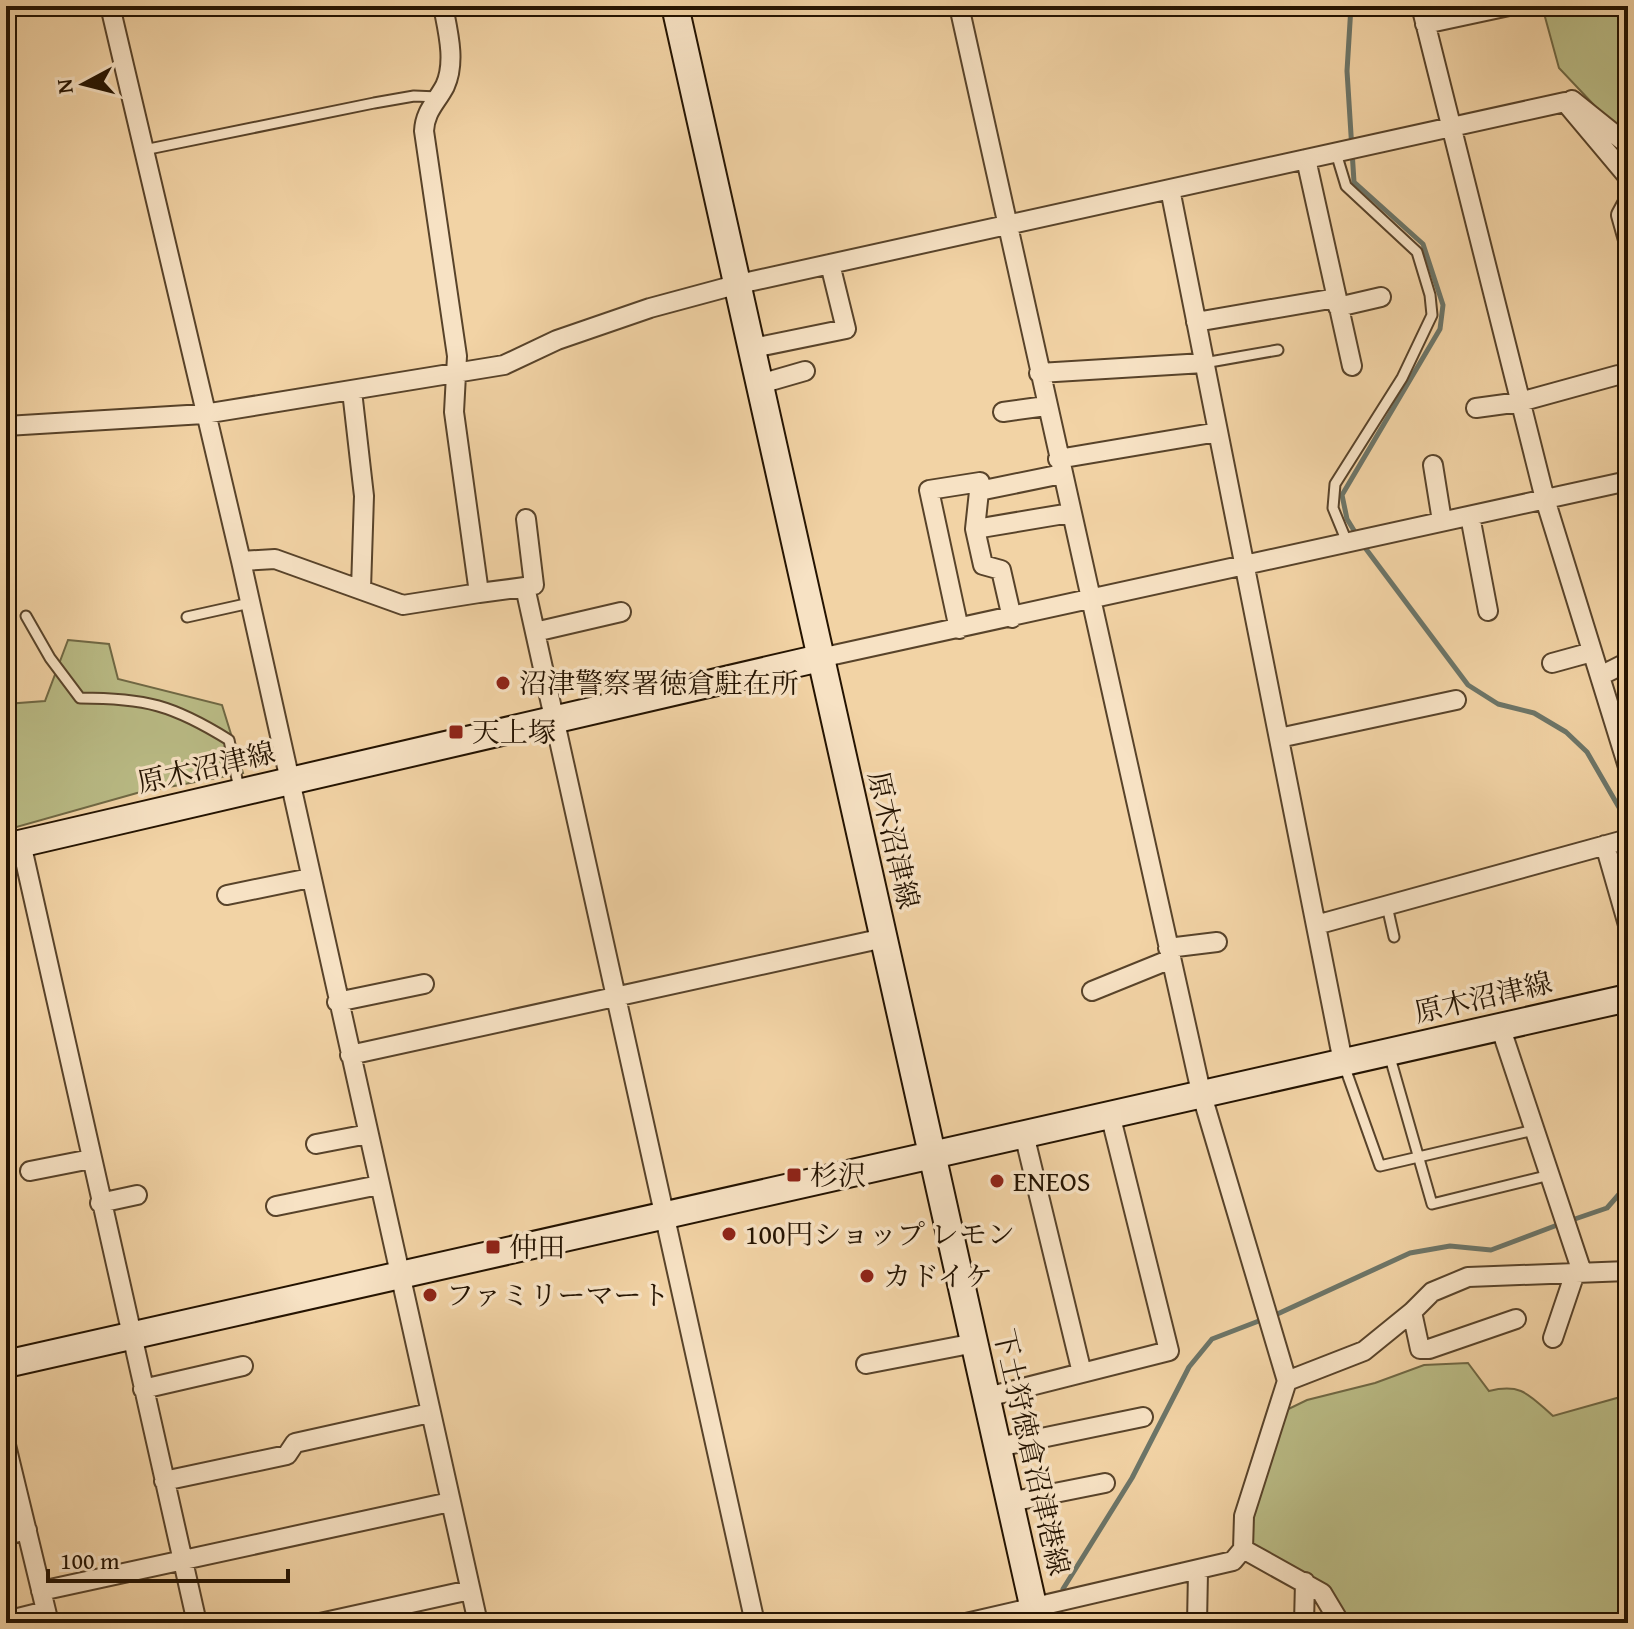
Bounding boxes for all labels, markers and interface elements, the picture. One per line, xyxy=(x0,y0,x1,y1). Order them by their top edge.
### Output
north arrow xyxy=(44,44,124,124)
text: N xyxy=(47,77,81,96)
place label: 沼津警察署徳倉駐在所 xyxy=(519,662,799,703)
marker: 沼津警察署徳倉駐在所 xyxy=(494,674,512,692)
place label: 天上塚 xyxy=(472,711,556,752)
marker: 天上塚 xyxy=(447,723,465,741)
street label: 原木沼津線 xyxy=(133,731,279,802)
street label: 原木沼津線 xyxy=(859,767,930,913)
street label: 原木沼津線 xyxy=(1410,961,1556,1032)
place label: 杉沢 xyxy=(810,1154,866,1195)
place label: ENEOS xyxy=(1013,1160,1090,1201)
marker: 杉沢 xyxy=(785,1166,803,1184)
marker: ENEOS xyxy=(988,1172,1006,1190)
place label: 100円ショップ レモン xyxy=(745,1213,1015,1254)
marker: 100円ショップ レモン xyxy=(720,1225,738,1243)
place label: 仲田 xyxy=(509,1226,565,1267)
marker: 仲田 xyxy=(484,1238,502,1256)
place label: カドイケ xyxy=(883,1255,993,1296)
marker: カドイケ xyxy=(858,1267,876,1285)
place label: ファミリーマート xyxy=(446,1274,669,1315)
marker: ファミリーマート xyxy=(421,1286,439,1304)
street label: 下土狩徳倉沼津港線 xyxy=(984,1324,1081,1579)
scale bar xyxy=(48,1533,288,1583)
text: 100 m xyxy=(60,1543,120,1578)

